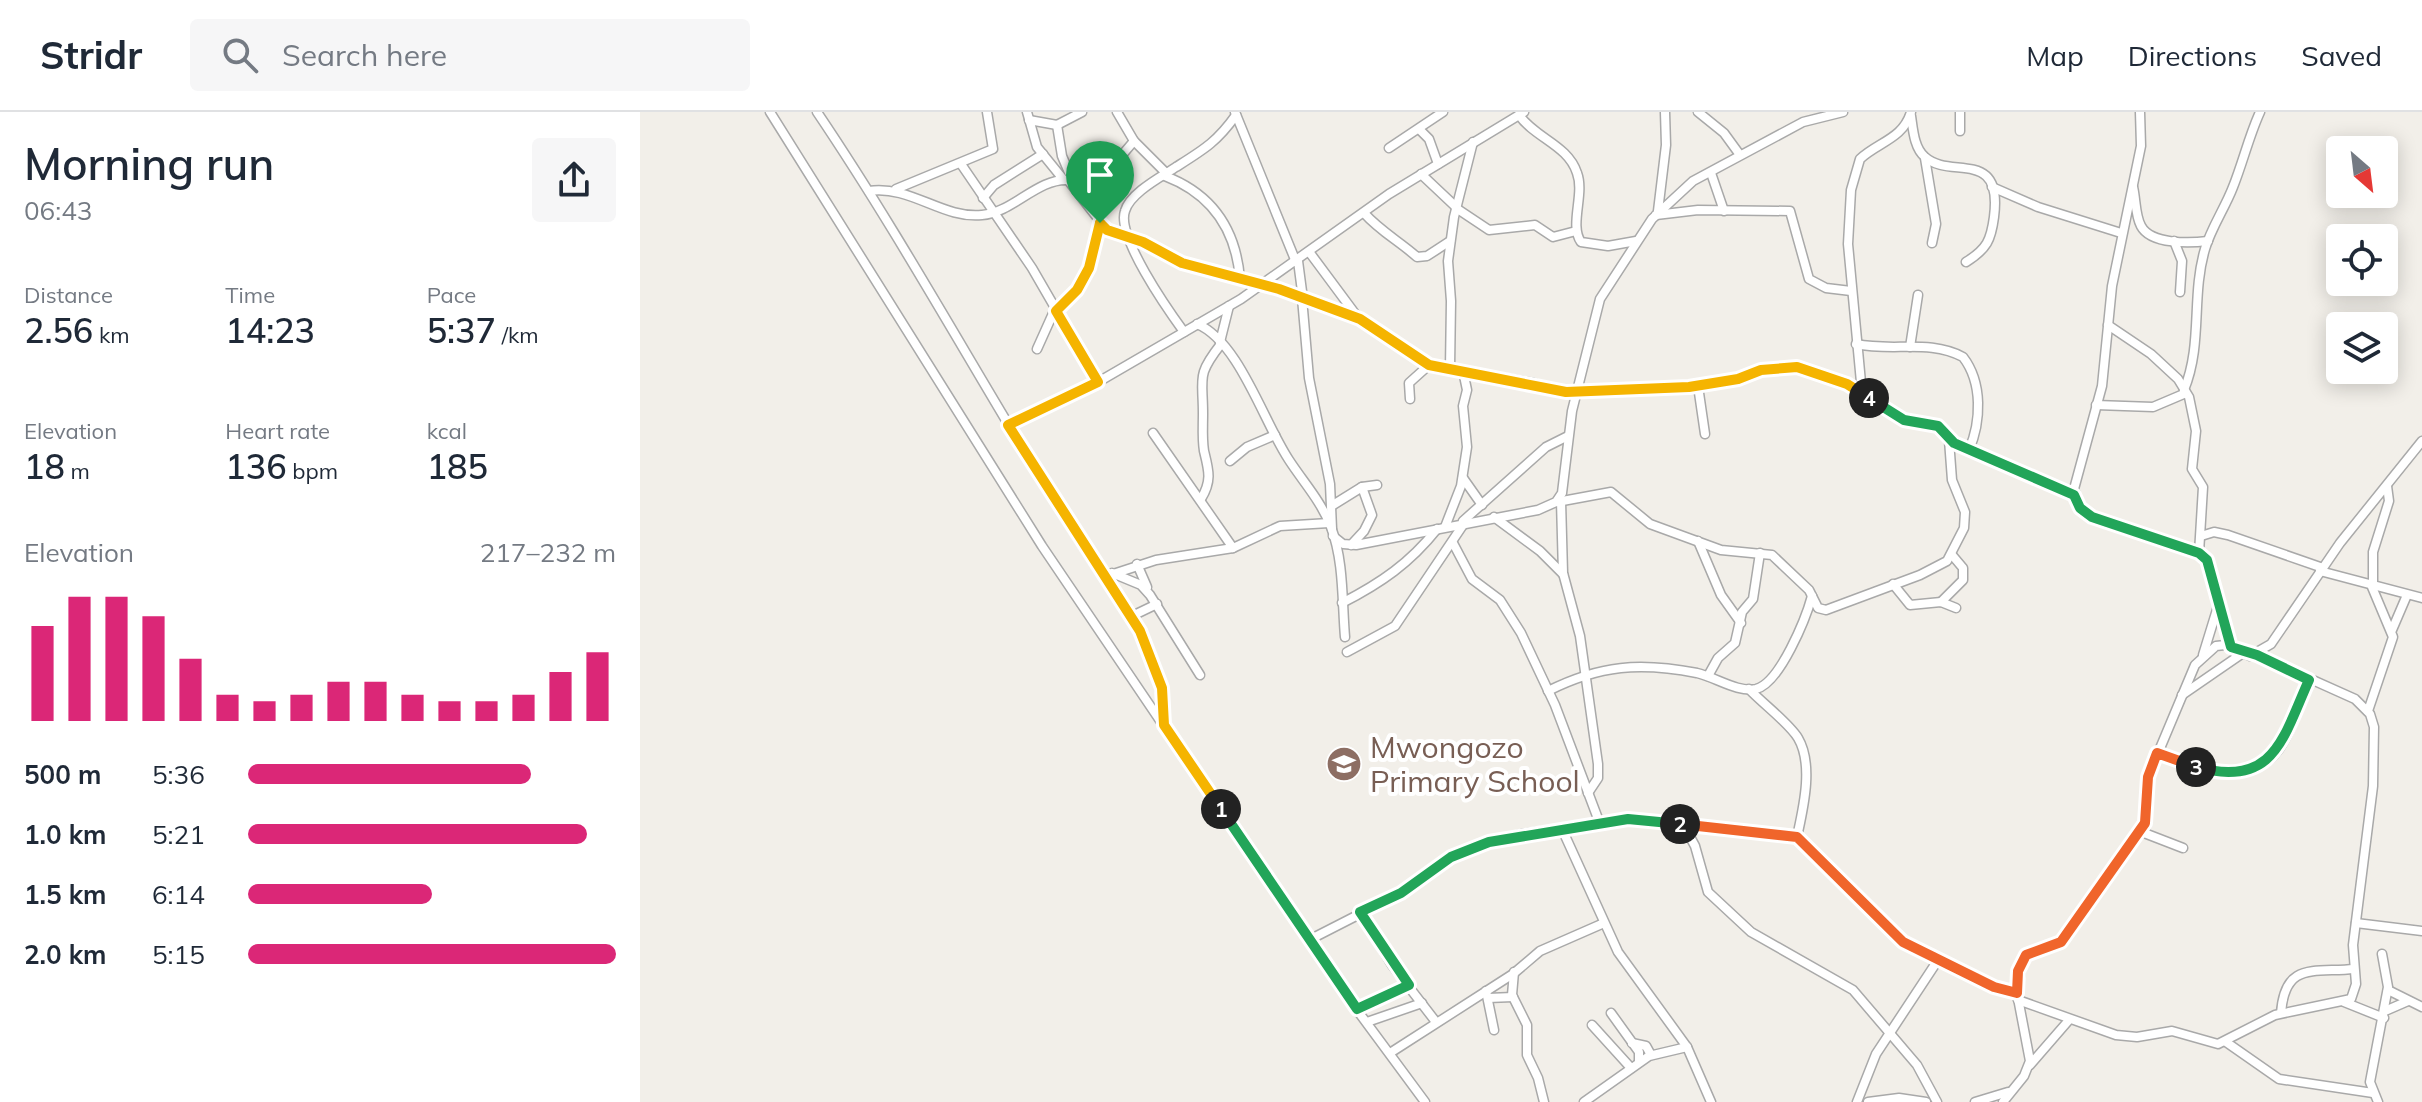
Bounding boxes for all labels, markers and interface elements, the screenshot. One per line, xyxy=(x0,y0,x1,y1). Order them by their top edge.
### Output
search box xyxy=(190,19,750,91)
text: Stridr xyxy=(40,31,142,79)
icon: search xyxy=(218,33,262,77)
text: Search here xyxy=(282,36,447,74)
text: Map xyxy=(2026,38,2084,73)
text: Directions xyxy=(2128,38,2257,73)
text: Saved xyxy=(2301,38,2382,73)
text: Morning run xyxy=(24,136,274,191)
north arrow xyxy=(2326,136,2398,208)
map controls xyxy=(2326,136,2398,384)
button: share xyxy=(532,138,616,222)
pin xyxy=(1066,141,1134,223)
icon: arrive xyxy=(1078,153,1122,197)
text: 06:43 xyxy=(24,194,92,227)
button: locate xyxy=(2326,224,2398,296)
text: Distance xyxy=(24,281,113,309)
text: Time xyxy=(225,281,275,309)
text: Pace xyxy=(427,281,476,309)
text: 2.56 xyxy=(24,309,93,352)
text: 14:23 xyxy=(225,309,315,352)
text: 5:37 xyxy=(427,309,496,352)
button: layers xyxy=(2326,312,2398,384)
text: km xyxy=(93,321,130,349)
text: /km xyxy=(496,321,539,349)
pin: 4 xyxy=(1849,378,1889,418)
text: 4 xyxy=(1862,384,1876,412)
text: Elevation xyxy=(24,417,117,445)
text: Heart rate xyxy=(225,417,330,445)
text: kcal xyxy=(427,417,467,445)
text: 18 xyxy=(24,445,65,488)
text: 136 xyxy=(225,445,287,488)
text: 185 xyxy=(427,445,488,488)
text: m xyxy=(65,457,90,485)
text: bpm xyxy=(287,457,338,485)
text: Elevation xyxy=(24,536,134,569)
text: 217–232 m xyxy=(480,536,616,569)
place label: Mwongozo Primary School xyxy=(1370,728,1580,800)
school or university icon: Mwongozo Primary School xyxy=(1325,745,1363,783)
pin: 3 xyxy=(2176,747,2216,787)
text: 3 xyxy=(2189,753,2203,781)
text: 500 m xyxy=(24,758,101,791)
text: 5:36 xyxy=(152,758,205,791)
pin: 1 xyxy=(1201,789,1241,829)
text: 1 xyxy=(1214,795,1228,823)
pin: 2 xyxy=(1660,804,1700,844)
text: 2 xyxy=(1673,810,1687,838)
text: 1.0 km xyxy=(24,818,107,851)
text: 5:21 xyxy=(152,818,205,851)
text: 1.5 km xyxy=(24,878,107,911)
text: 6:14 xyxy=(152,878,205,911)
text: 2.0 km xyxy=(24,938,107,971)
text: 5:15 xyxy=(152,938,205,971)

